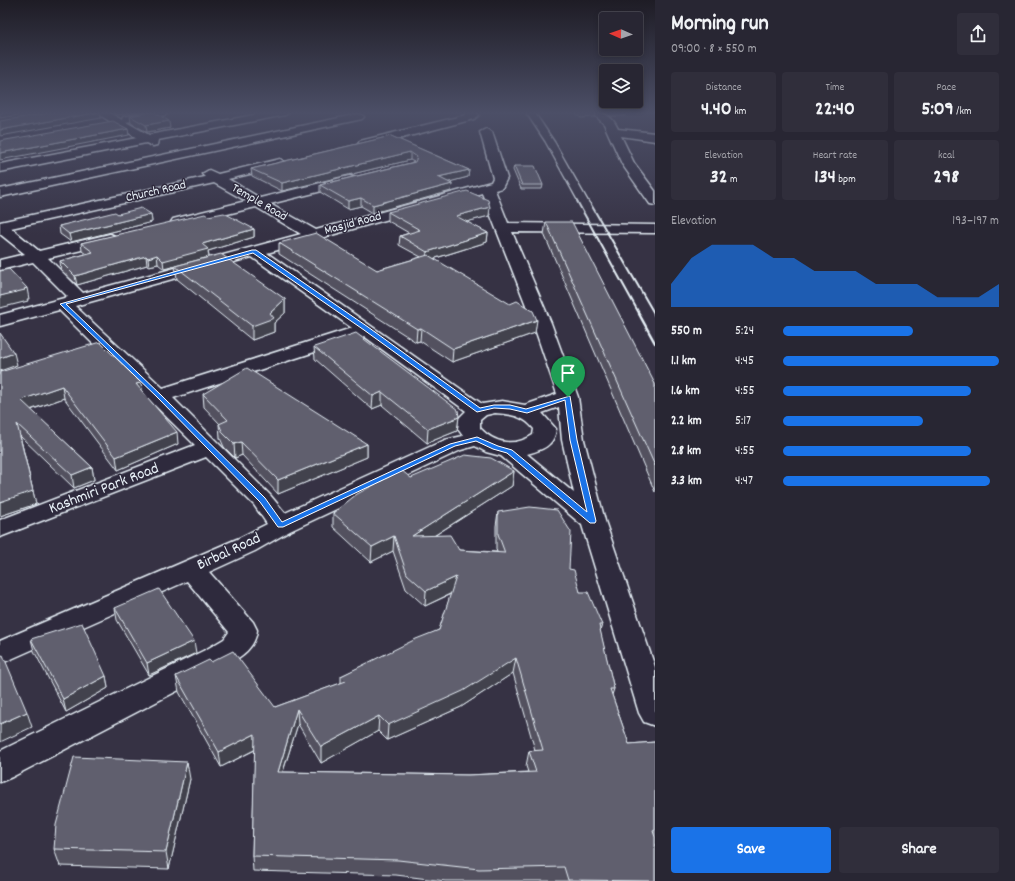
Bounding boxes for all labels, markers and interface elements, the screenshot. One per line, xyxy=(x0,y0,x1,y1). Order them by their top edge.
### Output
text: Morning run xyxy=(671,9,769,40)
north arrow xyxy=(599,12,643,56)
map controls xyxy=(599,12,643,108)
button: share xyxy=(957,13,999,55)
text: 09:00 · 8 × 550 m xyxy=(671,40,757,59)
button: layers xyxy=(599,64,643,108)
text: Distance xyxy=(706,80,742,96)
text: Time xyxy=(826,80,844,96)
text: Pace xyxy=(937,80,956,96)
text: 4.40 xyxy=(701,96,732,124)
text: 22:40 xyxy=(815,96,855,124)
text: 5:09 xyxy=(921,96,954,124)
text: km xyxy=(732,104,746,120)
text: /km xyxy=(954,104,972,120)
text: Elevation xyxy=(705,148,743,164)
text: Heart rate xyxy=(813,148,857,164)
text: kcal xyxy=(938,148,955,164)
text: 32 xyxy=(710,164,727,192)
text: 134 xyxy=(814,164,836,192)
text: 298 xyxy=(933,164,959,192)
text: m xyxy=(727,172,738,188)
text: bpm xyxy=(836,172,856,188)
street label: Church Road xyxy=(124,176,188,208)
street label: Temple Road xyxy=(227,179,291,227)
street label: Masjid Road xyxy=(322,207,384,241)
text: Elevation xyxy=(671,212,716,231)
text: 193–197 m xyxy=(952,212,999,231)
text: 550 m xyxy=(671,322,702,341)
text: 5:24 xyxy=(735,322,754,341)
text: 1.1 km xyxy=(671,352,696,371)
text: 4:45 xyxy=(735,352,754,371)
pin xyxy=(551,356,585,397)
icon: arrive xyxy=(557,362,579,384)
text: 1.6 km xyxy=(671,382,700,401)
text: 4:55 xyxy=(735,382,755,401)
text: 2.2 km xyxy=(671,412,702,431)
text: 5:17 xyxy=(735,412,751,431)
text: 2.8 km xyxy=(671,442,701,461)
text: 4:55 xyxy=(735,442,755,461)
street label: Kashmiri Park Road xyxy=(46,457,162,521)
text: 3.3 km xyxy=(671,472,702,491)
text: 4:47 xyxy=(735,472,753,491)
street label: Birbal Road xyxy=(193,527,265,577)
button: Save xyxy=(671,827,831,873)
button: Share xyxy=(839,827,999,873)

